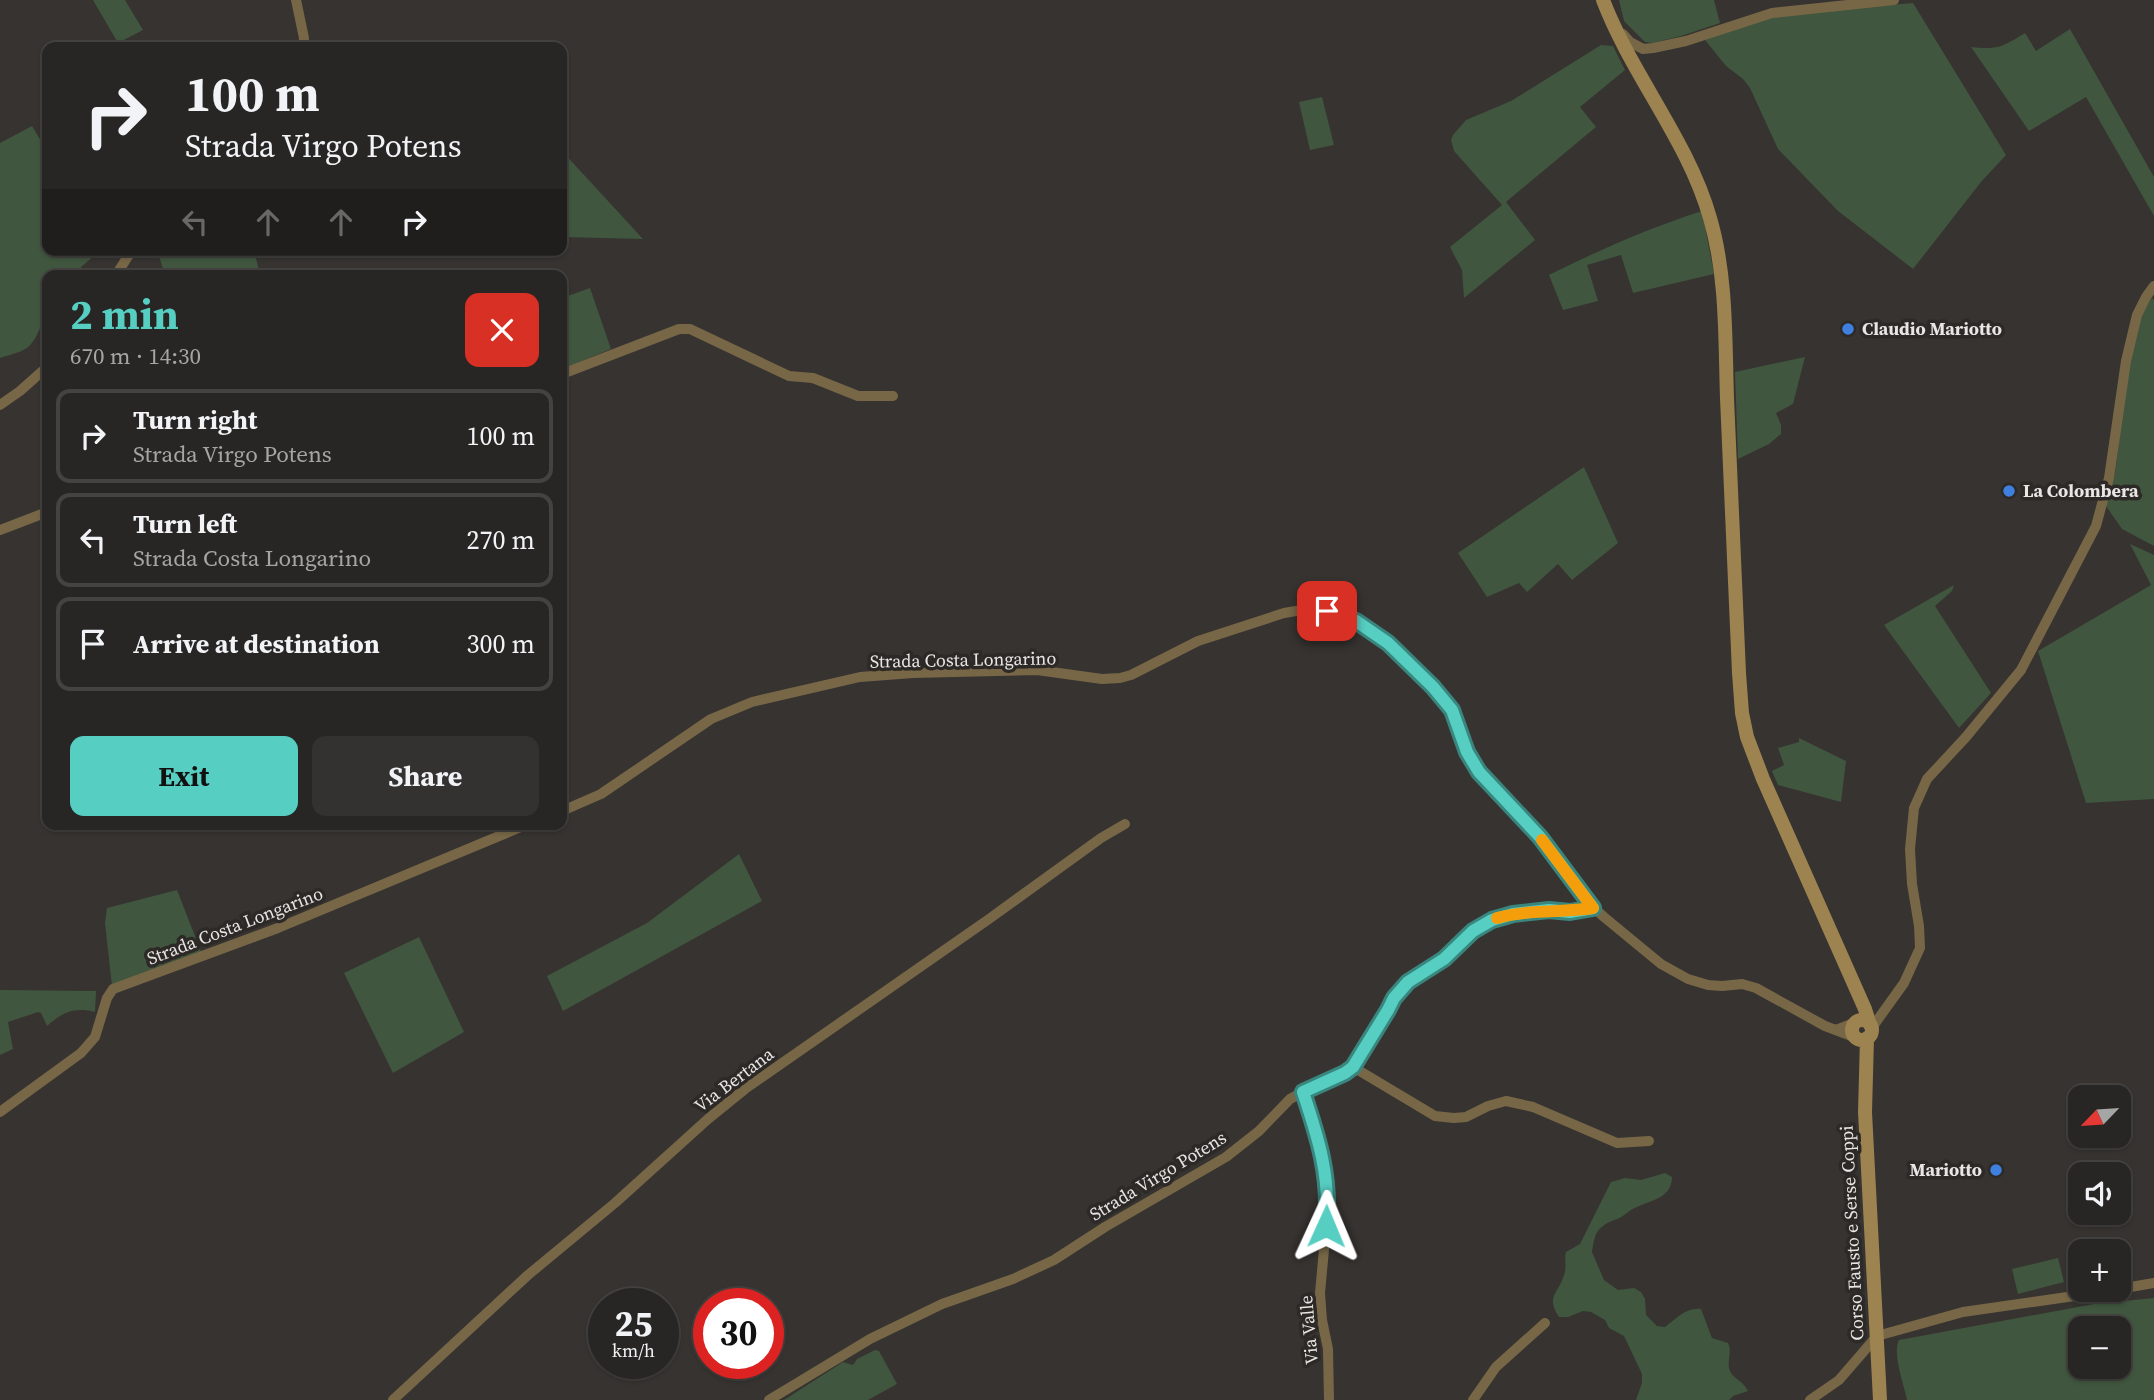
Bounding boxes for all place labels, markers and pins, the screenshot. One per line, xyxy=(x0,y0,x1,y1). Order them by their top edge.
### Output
place label: Claudio Mariotto xyxy=(1862,316,2002,341)
marker: Claudio Mariotto xyxy=(1840,321,1856,337)
place label: La Colombera xyxy=(2023,478,2139,503)
marker: La Colombera xyxy=(2001,483,2017,499)
pin xyxy=(1297,581,1357,641)
place label: Mariotto xyxy=(1910,1157,1982,1182)
marker: Mariotto xyxy=(1988,1162,2004,1178)

